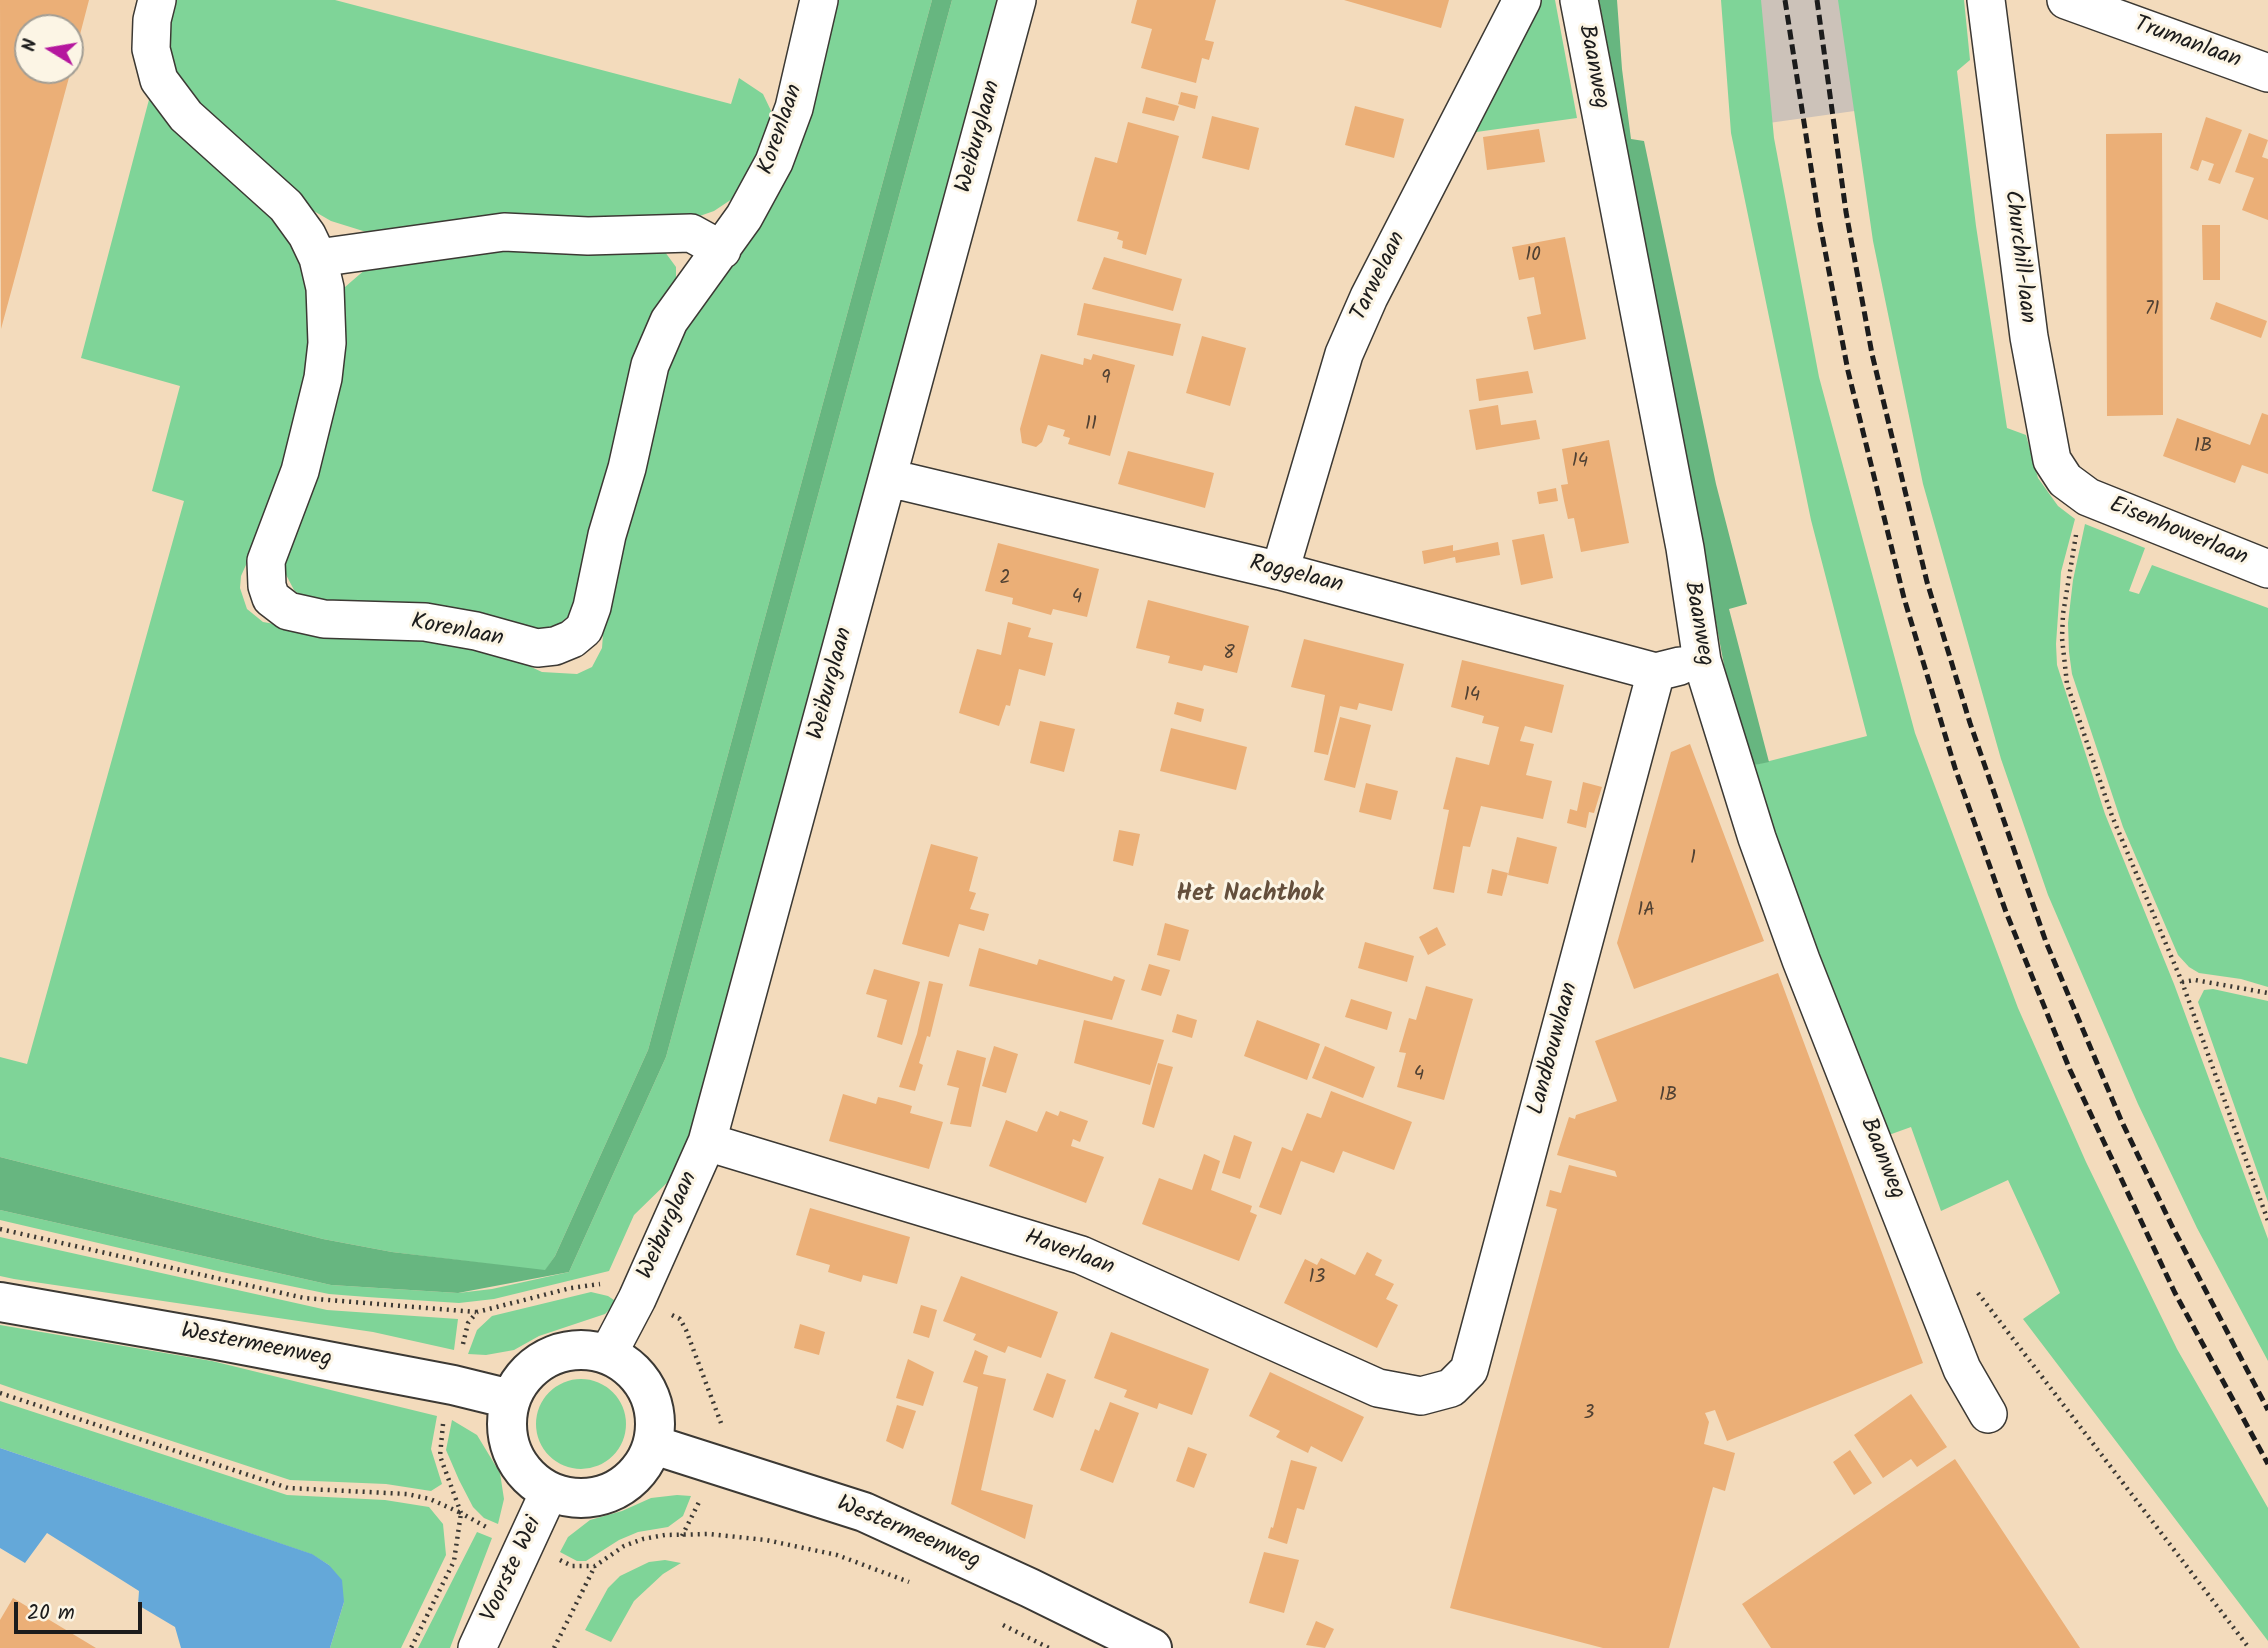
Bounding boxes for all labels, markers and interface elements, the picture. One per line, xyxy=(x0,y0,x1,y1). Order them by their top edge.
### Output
street label: Trumanlaan xyxy=(2130,12,2244,76)
north arrow xyxy=(14,14,84,84)
street label: Baanweg xyxy=(1570,23,1614,111)
text: N xyxy=(14,37,46,54)
street label: Weiburglaan xyxy=(952,78,1008,196)
street label: Korenlaan xyxy=(754,81,810,179)
street label: Churchill-laan xyxy=(1996,189,2040,325)
street label: Tarwelaan xyxy=(1347,228,1413,326)
house number: 10 xyxy=(1525,246,1541,268)
house number: 71 xyxy=(2145,300,2159,322)
house number: 9 xyxy=(1101,369,1111,391)
house number: 11 xyxy=(1085,415,1097,437)
house number: 1B xyxy=(2194,437,2212,459)
house number: 14 xyxy=(1572,452,1588,474)
street label: Eisenhowerlaan xyxy=(2105,493,2251,573)
street label: Roggelaan xyxy=(1246,551,1346,601)
house number: 2 xyxy=(999,569,1011,591)
street label: Baanweg xyxy=(1676,580,1718,668)
house number: 4 xyxy=(1072,588,1082,610)
street label: Korenlaan xyxy=(408,610,506,654)
street label: Weiburglaan xyxy=(804,625,860,743)
house number: 8 xyxy=(1223,644,1235,666)
house number: 14 xyxy=(1464,686,1480,708)
house number: 1 xyxy=(1690,849,1696,871)
district label: Het Nachthok xyxy=(1176,882,1324,910)
house number: 1A xyxy=(1637,901,1655,923)
street label: Landbouwlaan xyxy=(1524,980,1586,1118)
house number: 4 xyxy=(1414,1065,1424,1087)
house number: 1B xyxy=(1659,1086,1677,1108)
street label: Baanweg xyxy=(1852,1114,1910,1204)
street label: Weiburglaan xyxy=(633,1168,705,1284)
street label: Haverlaan xyxy=(1020,1225,1118,1283)
house number: 13 xyxy=(1309,1268,1325,1290)
street label: Westermeenweg xyxy=(178,1319,334,1375)
house number: 3 xyxy=(1584,1404,1594,1426)
street label: Westermeenweg xyxy=(832,1491,984,1577)
street label: Voorste Wei xyxy=(477,1513,549,1627)
scale bar xyxy=(18,1588,145,1632)
text: 20 m xyxy=(27,1597,75,1630)

